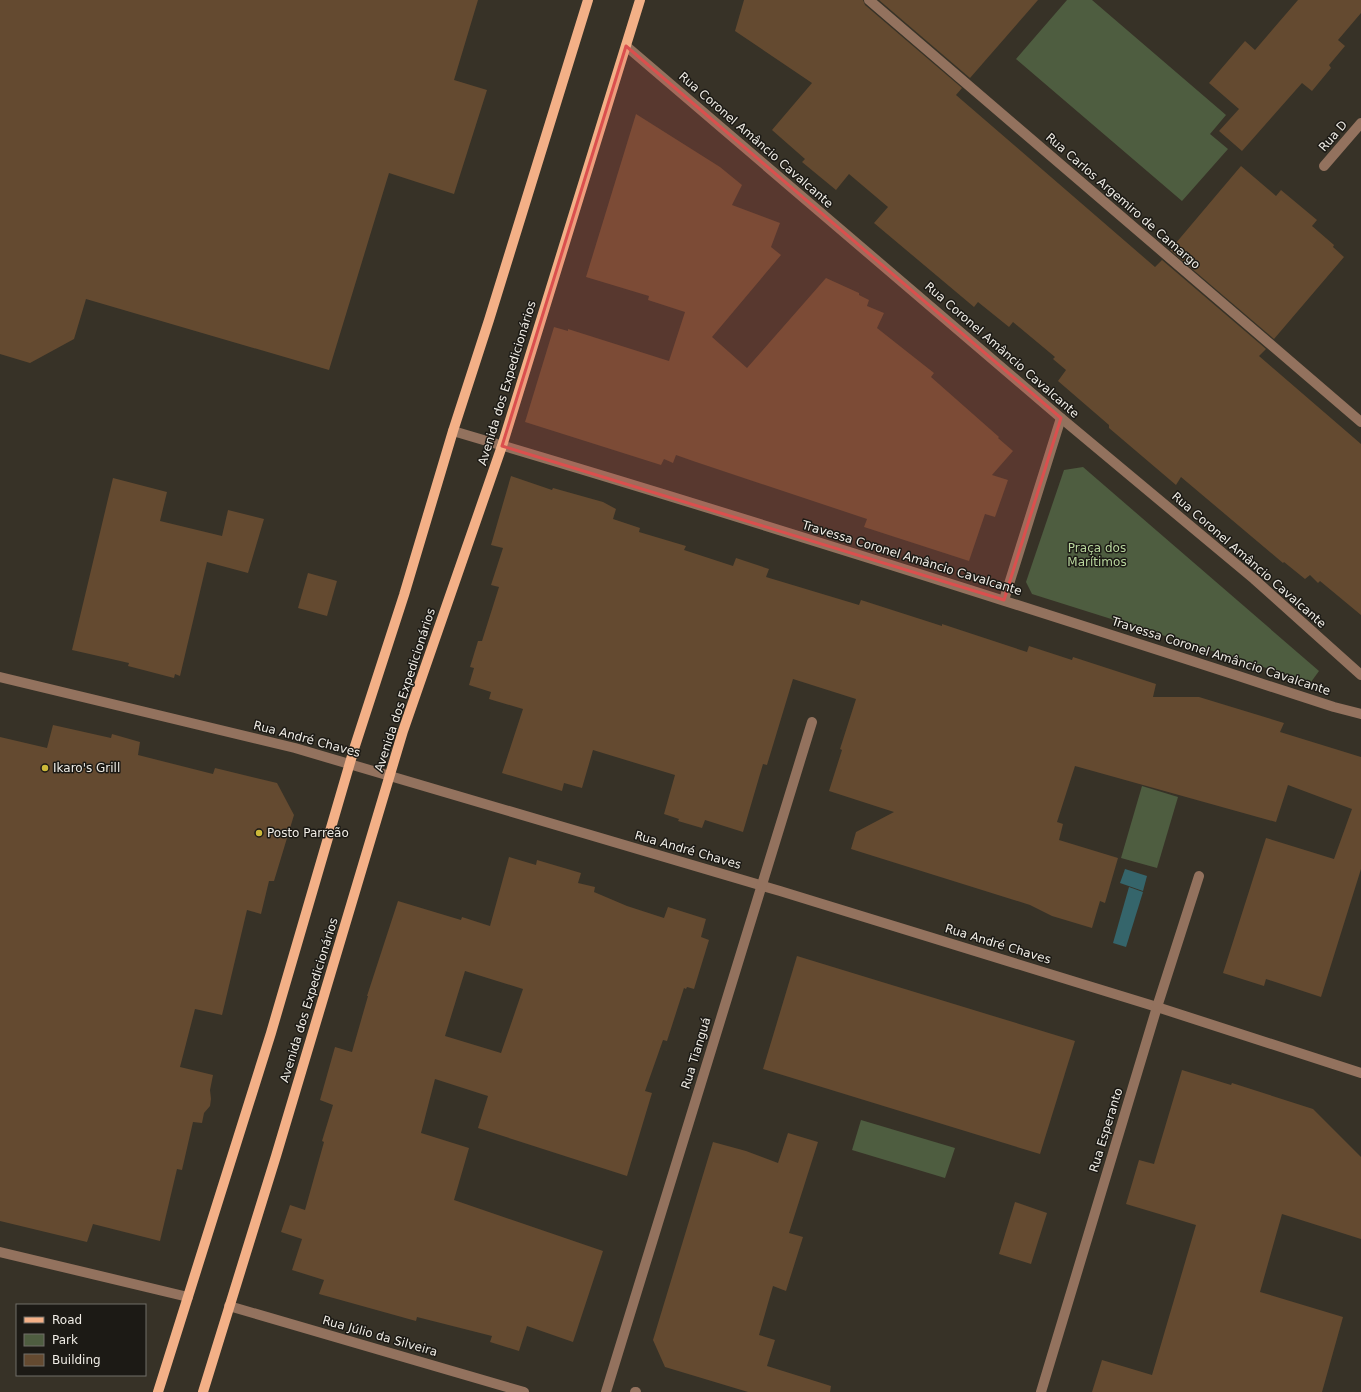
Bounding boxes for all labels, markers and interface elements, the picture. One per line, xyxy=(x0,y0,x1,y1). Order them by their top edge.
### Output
street label: Rua Coronel Amâncio Cavalcante xyxy=(676,69,836,211)
street label: Rua D xyxy=(1316,118,1350,154)
street label: Rua Carlos Argemiro de Camargo xyxy=(1043,130,1203,272)
street label: Rua Coronel Amâncio Cavalcante xyxy=(922,279,1082,421)
street label: Avenida dos Expedicionários xyxy=(475,299,539,467)
street label: Rua Coronel Amâncio Cavalcante xyxy=(1169,489,1329,631)
street label: Travessa Coronel Amâncio Cavalcante xyxy=(800,518,1024,598)
park label: Praça dos Marítimos xyxy=(1067,541,1127,569)
street label: Avenida dos Expedicionários xyxy=(372,606,438,774)
street label: Travessa Coronel Amâncio Cavalcante xyxy=(1109,614,1332,698)
street label: Rua André Chaves xyxy=(252,718,362,760)
place label: Ikaro's Grill xyxy=(53,761,120,775)
marker: Ikaro's Grill xyxy=(40,763,50,773)
place label: Posto Parreão xyxy=(267,826,349,840)
marker: Posto Parreão xyxy=(254,828,264,838)
street label: Rua André Chaves xyxy=(633,828,743,872)
street label: Avenida dos Expedicionários xyxy=(277,916,341,1084)
street label: Rua André Chaves xyxy=(943,921,1053,967)
street label: Rua Tianguá xyxy=(678,1015,714,1091)
street label: Rua Esperanto xyxy=(1087,1086,1125,1174)
legend xyxy=(16,1304,146,1376)
text: Road xyxy=(52,1313,82,1327)
street label: Rua Júlio da Silveira xyxy=(321,1313,439,1359)
text: Park xyxy=(52,1333,78,1347)
text: Building xyxy=(52,1353,101,1367)

